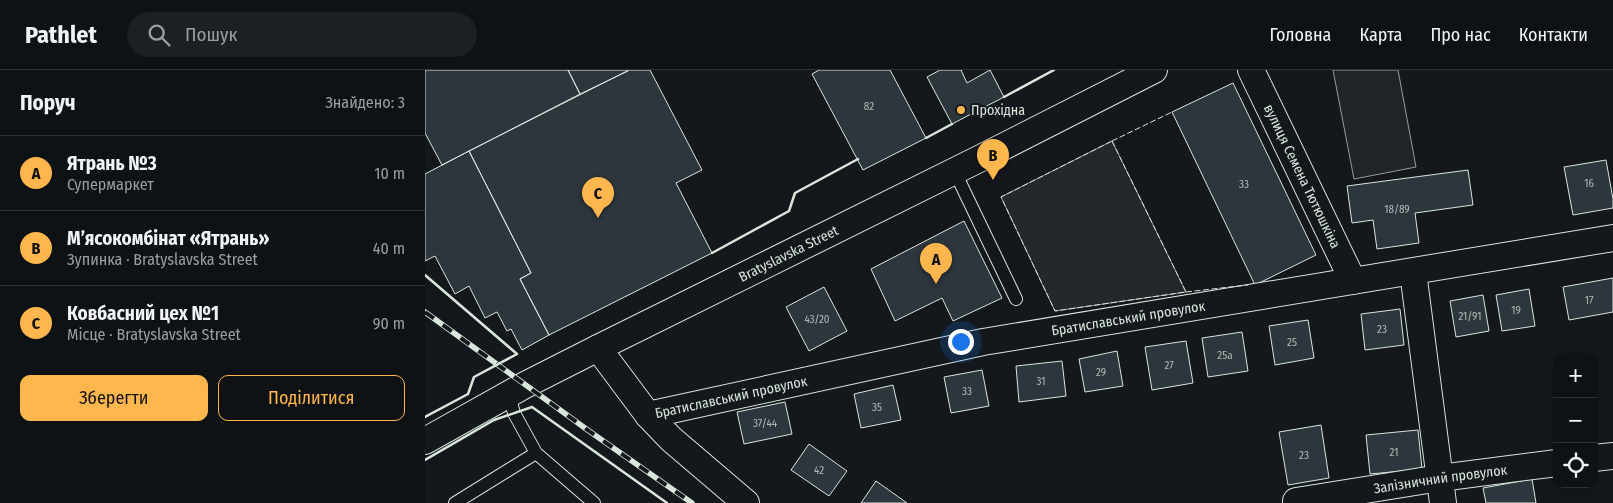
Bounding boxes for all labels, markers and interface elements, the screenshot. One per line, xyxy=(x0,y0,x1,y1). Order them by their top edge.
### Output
search box xyxy=(127,12,477,57)
text: Pathlet xyxy=(25,21,97,49)
icon: search xyxy=(145,21,173,49)
text: Пошук xyxy=(185,23,237,46)
text: Головна xyxy=(1269,24,1331,46)
text: Карта xyxy=(1359,24,1402,46)
text: Про нас xyxy=(1430,24,1491,46)
text: Контакти xyxy=(1519,24,1588,46)
text: Поруч xyxy=(20,90,76,116)
text: Знайдено: 3 xyxy=(325,93,405,112)
house number: 82 xyxy=(864,100,874,113)
place label: Прохідна xyxy=(971,102,1025,119)
street label: вулиця Семена Тютюшкіна xyxy=(1260,102,1344,251)
marker: Прохідна xyxy=(955,104,967,116)
pin: B xyxy=(977,139,1009,180)
text: Ятрань №3 xyxy=(67,152,157,175)
text: A xyxy=(32,164,40,183)
text: 10 m xyxy=(374,164,405,183)
text: Супермаркет xyxy=(67,175,154,194)
pin: C xyxy=(582,177,614,218)
house number: 16 xyxy=(1584,177,1594,190)
house number: 33 xyxy=(1239,178,1249,191)
house number: 18/89 xyxy=(1384,203,1410,216)
street label: Bratyslavska Street xyxy=(736,222,842,286)
text: М’ясокомбінат «Ятрань» xyxy=(67,227,269,250)
text: B xyxy=(32,239,40,258)
text: 40 m xyxy=(373,239,405,258)
pin: A xyxy=(920,243,952,284)
text: Зупинка · Bratyslavska Street xyxy=(67,250,258,269)
house number: 17 xyxy=(1585,294,1594,307)
street label: Братиславський провулок xyxy=(1050,297,1207,340)
text: Ковбасний цех №1 xyxy=(67,302,219,325)
house number: 19 xyxy=(1511,304,1521,317)
house number: 21/91 xyxy=(1458,310,1482,323)
house number: 43/20 xyxy=(804,313,830,326)
text: C xyxy=(32,314,40,333)
text: 90 m xyxy=(373,314,405,333)
house number: 23 xyxy=(1377,323,1387,336)
text: Місце · Bratyslavska Street xyxy=(67,325,241,344)
your location xyxy=(948,329,974,355)
house number: 25 xyxy=(1287,336,1297,349)
house number: 25а xyxy=(1217,349,1233,362)
map controls xyxy=(1553,353,1598,488)
button: + xyxy=(1553,353,1598,398)
house number: 27 xyxy=(1164,359,1174,372)
house number: 29 xyxy=(1096,366,1106,379)
street label: Братиславський провулок xyxy=(653,372,809,422)
button: Зберегти xyxy=(20,375,208,421)
button: Поділитися xyxy=(218,375,405,421)
house number: 31 xyxy=(1037,375,1046,388)
house number: 33 xyxy=(962,385,972,398)
button: − xyxy=(1553,398,1598,443)
house number: 35 xyxy=(872,401,882,414)
house number: 37/44 xyxy=(753,417,778,430)
button: locate xyxy=(1553,443,1598,488)
house number: 21 xyxy=(1390,446,1398,459)
house number: 23 xyxy=(1299,449,1309,462)
street label: Залізничний провулок xyxy=(1372,461,1508,497)
house number: 42 xyxy=(814,464,824,477)

